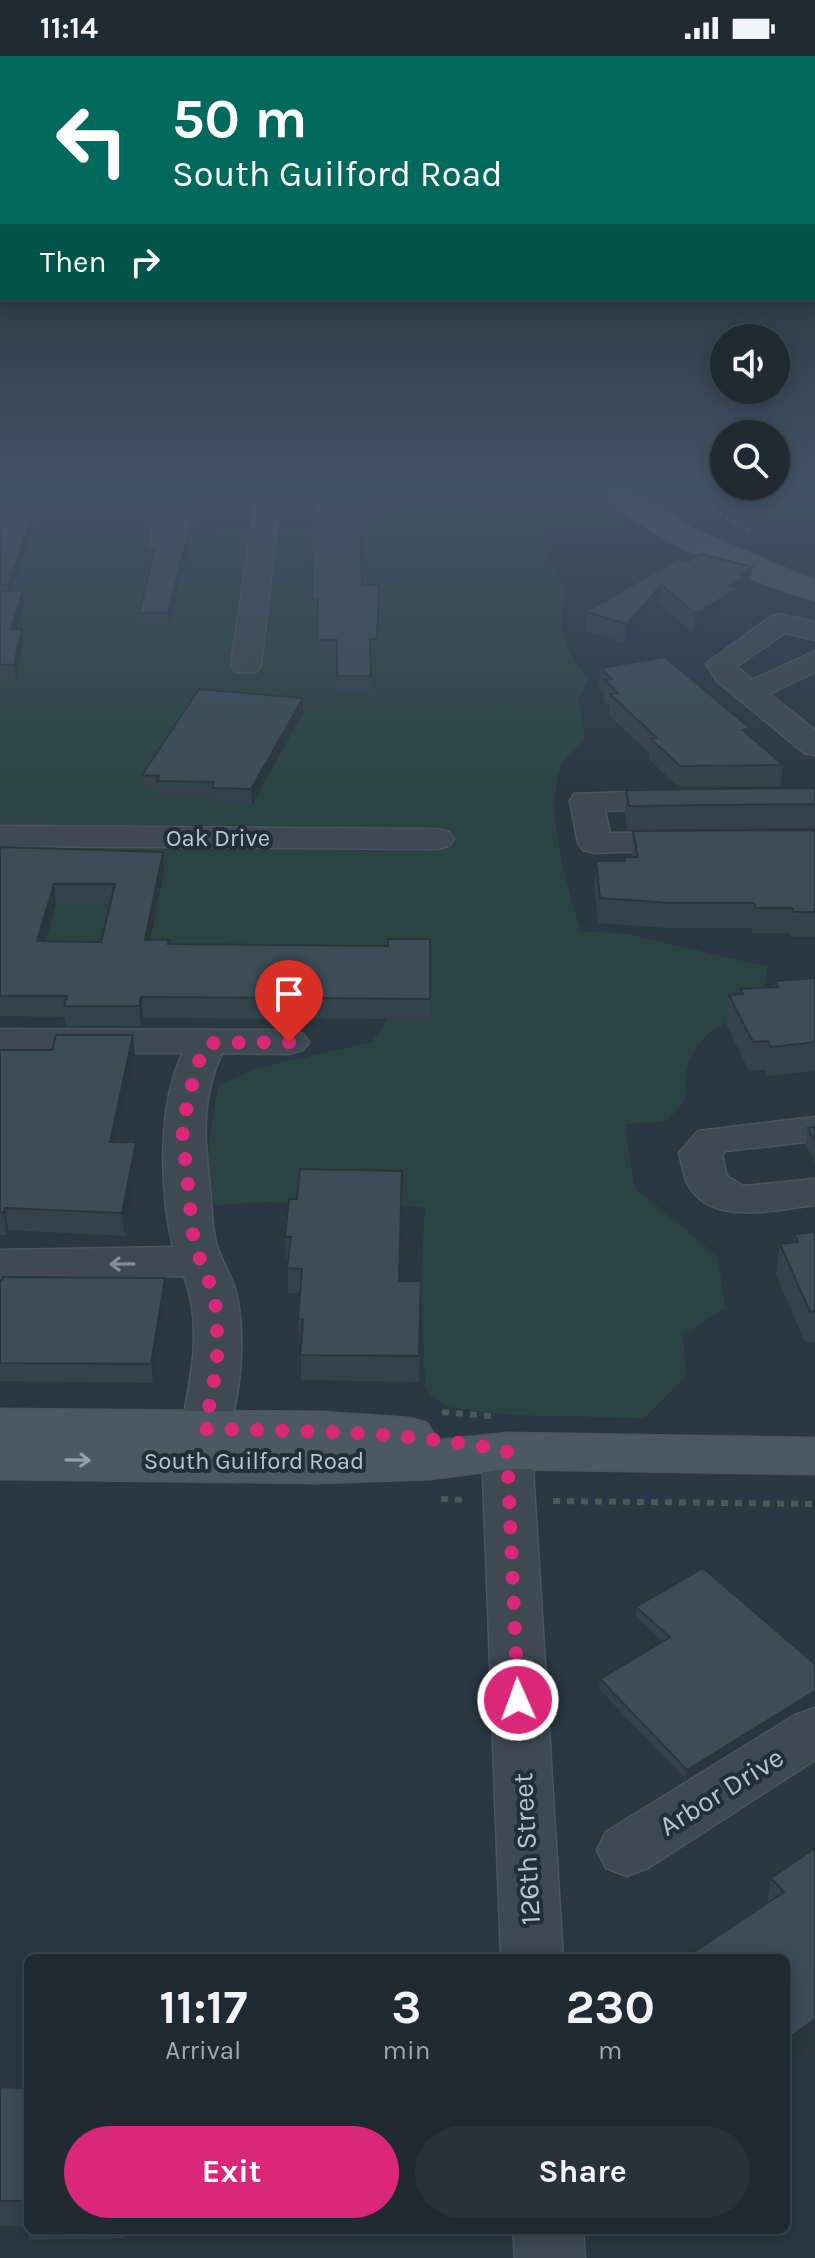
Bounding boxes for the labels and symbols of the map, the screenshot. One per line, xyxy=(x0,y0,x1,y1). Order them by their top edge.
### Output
street label: Oak Drive xyxy=(166,824,270,852)
pin xyxy=(255,960,323,1042)
one-way arrow xyxy=(109,1256,136,1272)
street label: South Guilford Road xyxy=(144,1447,364,1475)
one-way arrow xyxy=(64,1452,91,1468)
position arrow xyxy=(476,1658,560,1742)
street label: Arbor Drive xyxy=(653,1740,789,1843)
street label: 126th Street xyxy=(506,1772,547,1926)

